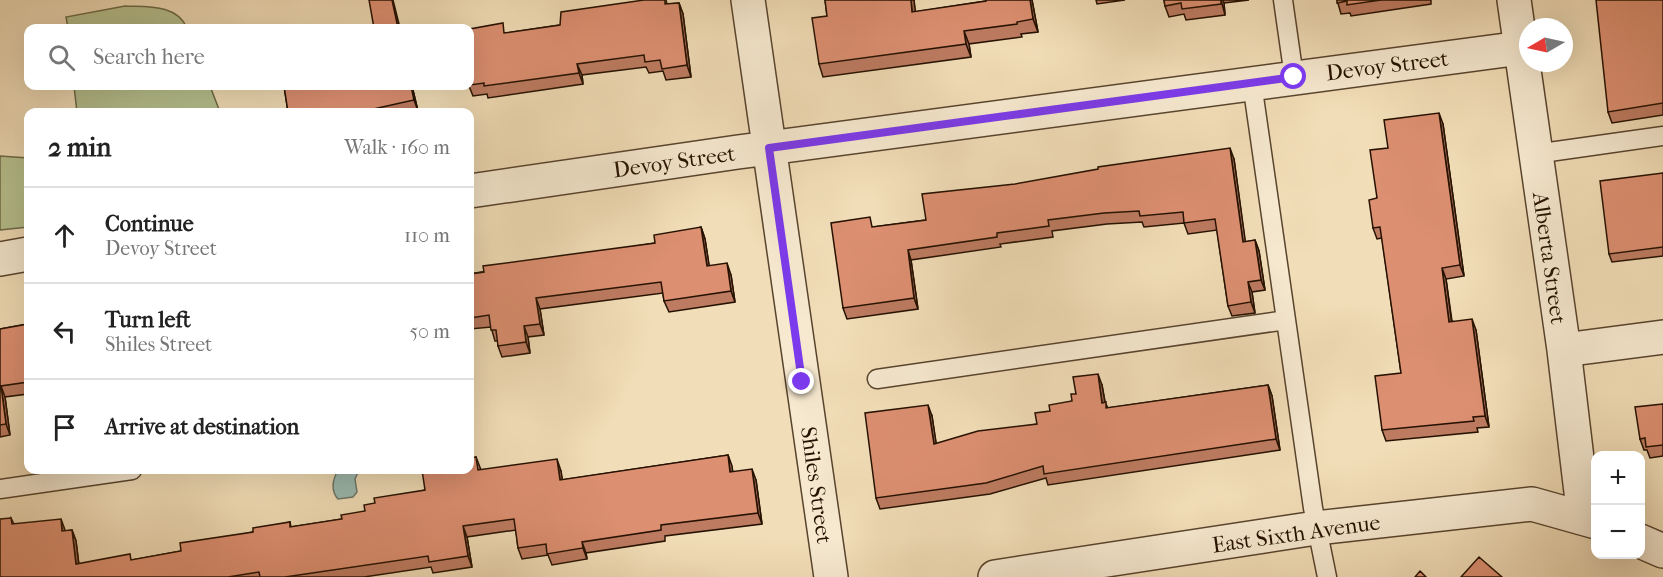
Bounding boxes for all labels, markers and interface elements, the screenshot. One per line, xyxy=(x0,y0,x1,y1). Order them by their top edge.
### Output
north arrow xyxy=(1519,18,1573,72)
search box xyxy=(24,24,474,90)
icon: search xyxy=(45,41,78,74)
text: Search here xyxy=(93,44,205,70)
street label: Devoy Street xyxy=(1325,46,1450,86)
route start xyxy=(1280,63,1306,89)
text: 2 min xyxy=(48,132,111,163)
text: Walk · 160 m xyxy=(344,136,450,159)
street label: Devoy Street xyxy=(611,141,737,183)
street label: Alberta Street xyxy=(1527,190,1571,326)
text: Continue xyxy=(105,211,194,237)
icon: ahead xyxy=(48,219,81,252)
text: 110 m xyxy=(404,224,450,247)
text: Devoy Street xyxy=(105,237,217,260)
text: Turn left xyxy=(105,307,191,333)
icon: left xyxy=(48,315,81,348)
text: 50 m xyxy=(409,320,450,343)
text: Shiles Street xyxy=(105,333,212,356)
route end xyxy=(788,368,814,394)
icon: arrive xyxy=(48,411,81,444)
text: Arrive at destination xyxy=(105,414,299,440)
street label: Shiles Street xyxy=(795,425,837,545)
map controls xyxy=(1591,451,1645,559)
button: + xyxy=(1591,451,1645,505)
button: − xyxy=(1591,505,1645,559)
street label: East Sixth Avenue xyxy=(1210,509,1382,559)

